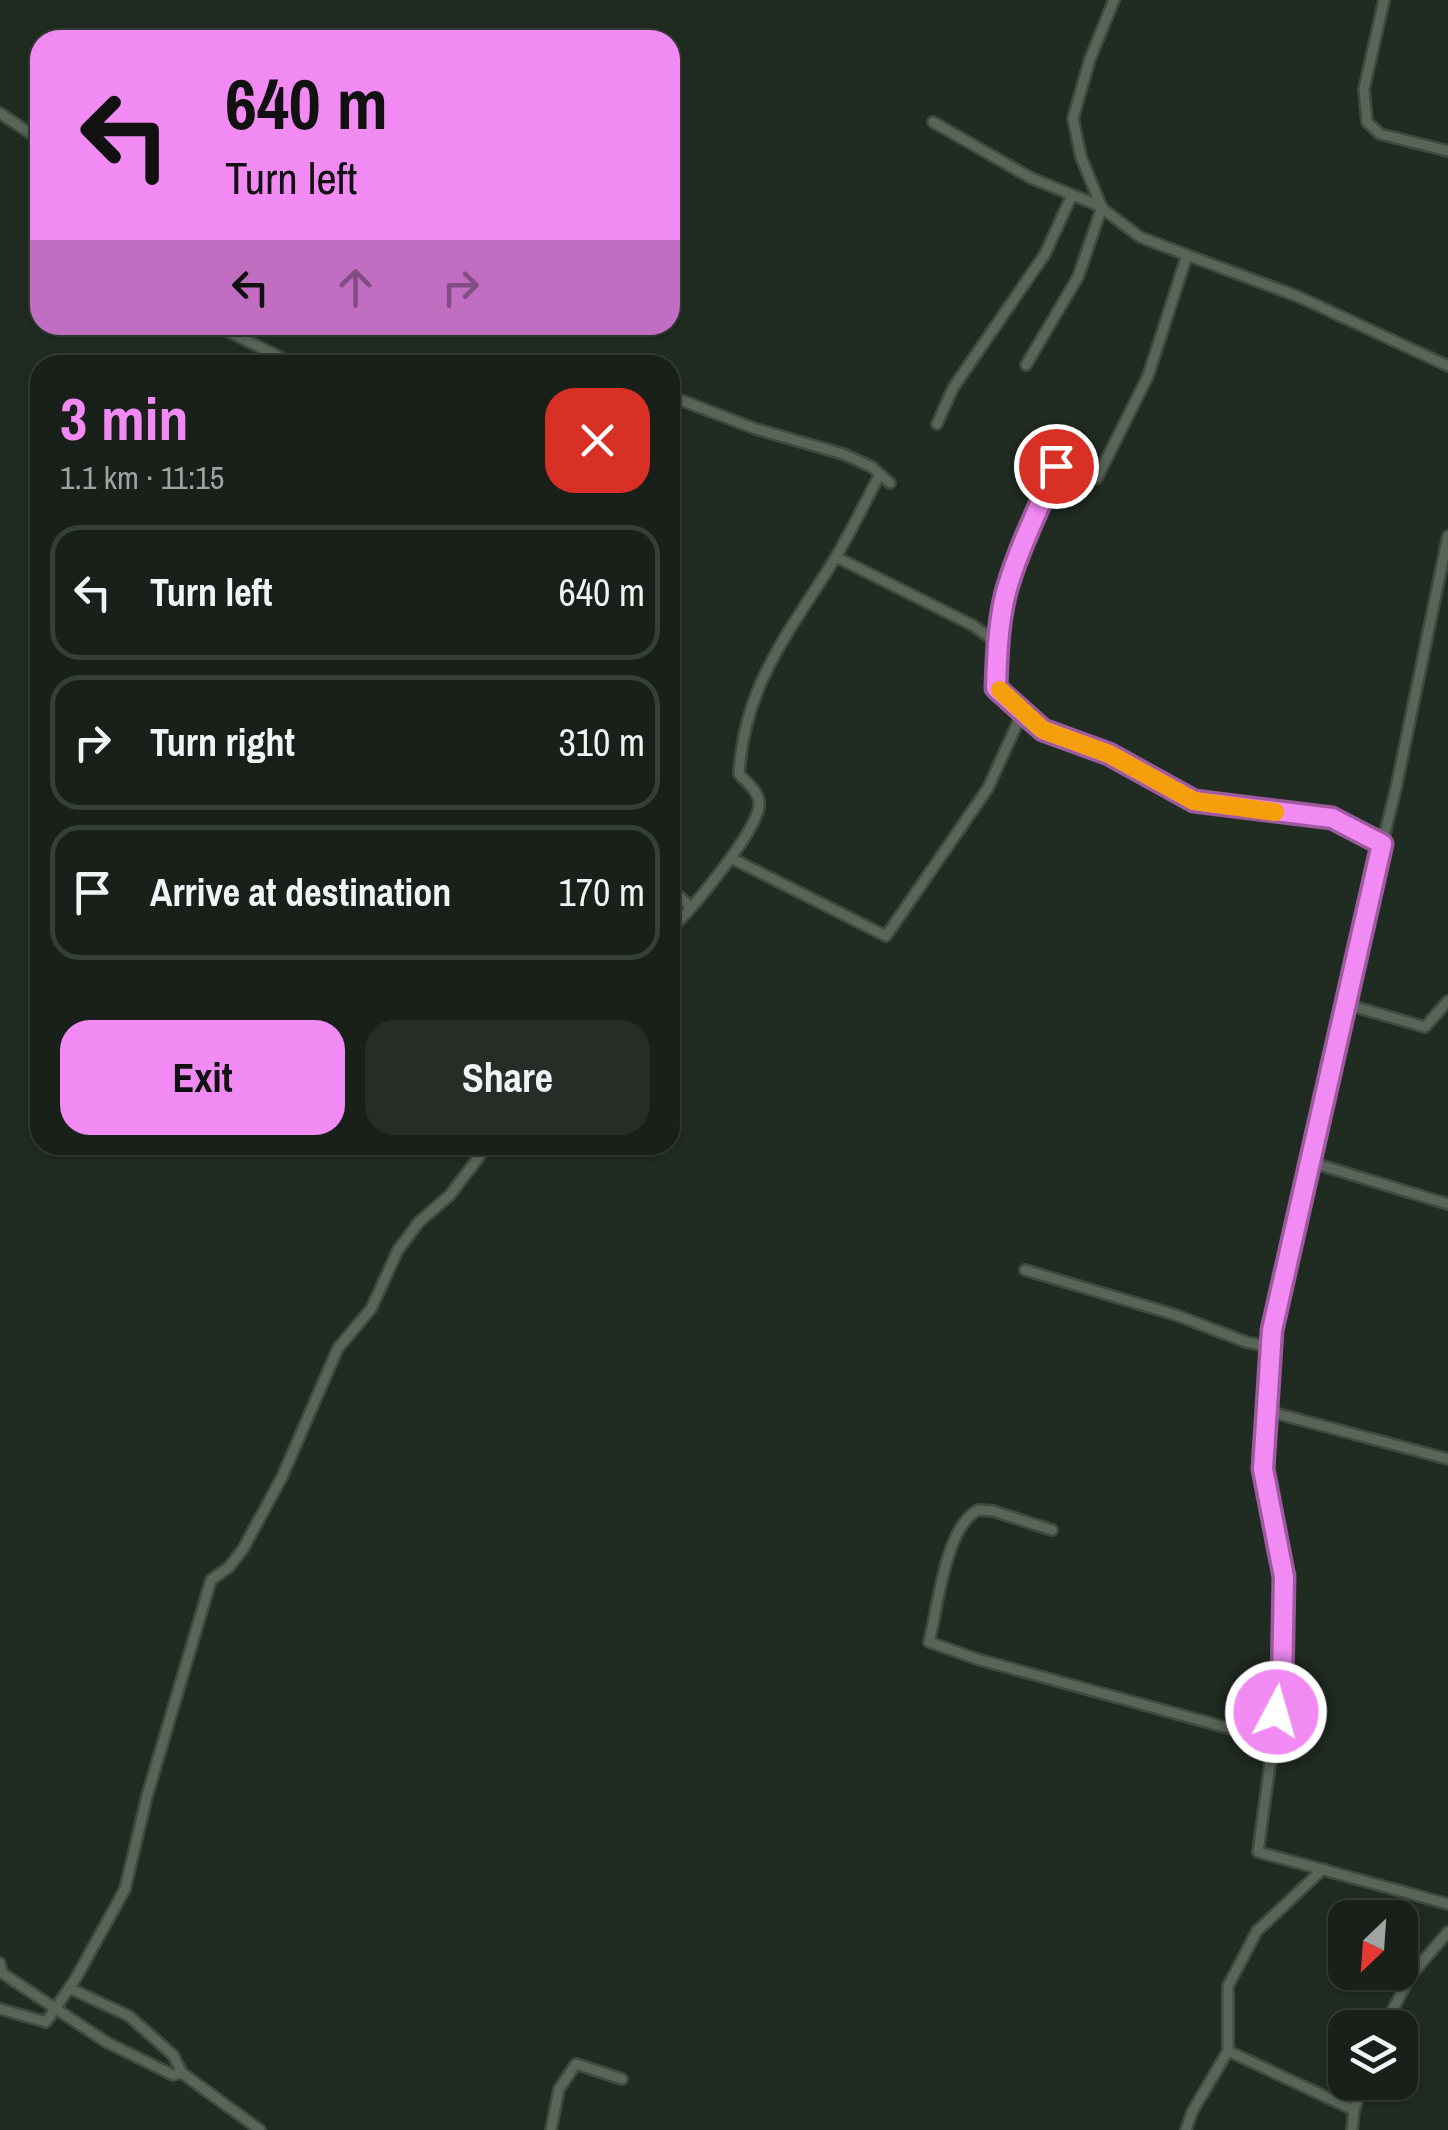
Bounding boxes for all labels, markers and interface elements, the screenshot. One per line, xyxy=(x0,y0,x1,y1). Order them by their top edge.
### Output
text: 640 m xyxy=(225,57,388,151)
icon: left xyxy=(60,70,190,200)
text: Turn left xyxy=(225,147,357,208)
icon: left xyxy=(223,260,278,315)
icon: ahead xyxy=(328,260,383,315)
icon: right xyxy=(433,260,488,315)
text: 3 min xyxy=(60,378,189,459)
button: close xyxy=(545,388,650,493)
pin xyxy=(1014,424,1099,509)
icon: arrive xyxy=(1029,439,1084,494)
text: 1.1 km · 11:15 xyxy=(60,456,224,499)
icon: left xyxy=(65,565,120,620)
text: Turn left xyxy=(150,567,272,618)
text: 640 m xyxy=(558,567,645,618)
icon: right xyxy=(65,715,120,770)
text: Turn right xyxy=(150,717,295,768)
text: 310 m xyxy=(558,717,645,768)
icon: arrive xyxy=(65,865,120,920)
text: Arrive at destination xyxy=(150,867,451,918)
text: 170 m xyxy=(558,867,645,918)
button: Exit xyxy=(60,1020,345,1135)
button: Share xyxy=(365,1020,650,1135)
position arrow xyxy=(1224,1660,1328,1764)
north arrow xyxy=(1328,1900,1418,1990)
map controls xyxy=(1328,1900,1418,2100)
button: layers xyxy=(1328,2010,1418,2100)

